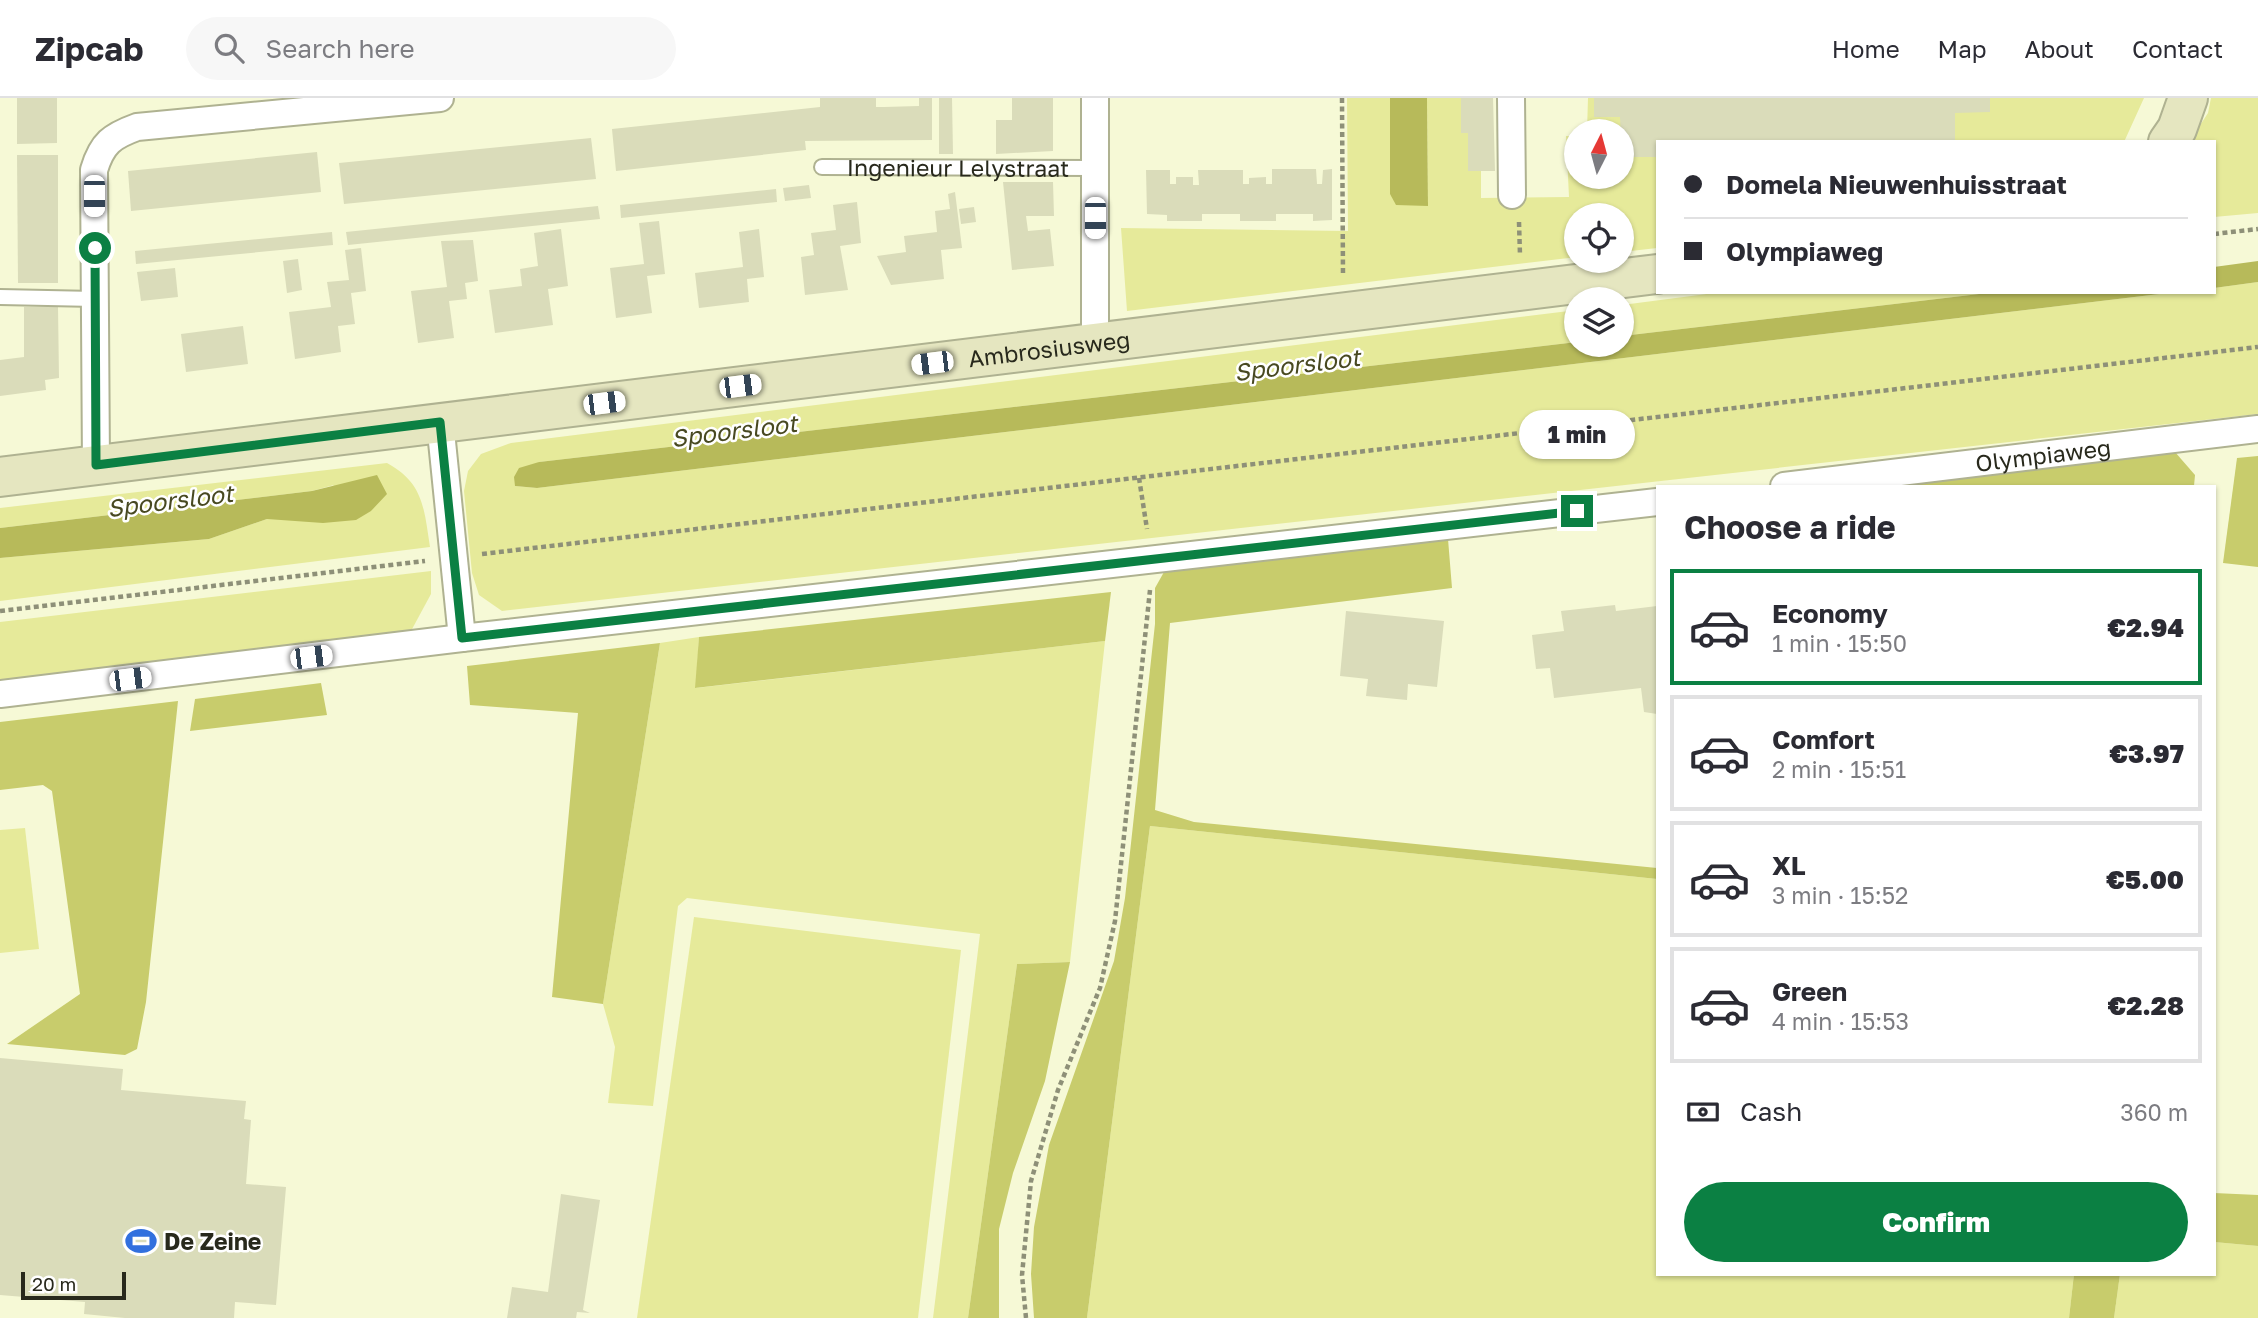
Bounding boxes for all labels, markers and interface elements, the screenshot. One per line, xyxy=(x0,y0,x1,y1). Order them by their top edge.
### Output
search box xyxy=(186,17,676,80)
text: Zipcab xyxy=(35,29,144,68)
icon: search xyxy=(210,29,248,67)
text: Search here xyxy=(266,33,415,64)
text: Home xyxy=(1832,34,1900,63)
text: Map xyxy=(1938,34,1987,63)
text: About xyxy=(2025,34,2094,63)
text: Contact xyxy=(2132,34,2223,63)
north arrow xyxy=(1564,119,1634,189)
map controls xyxy=(1564,119,1634,357)
street label: Ingenieur Lelystraat xyxy=(847,153,1069,182)
text: Domela Nieuwenhuisstraat xyxy=(1726,169,2067,200)
car xyxy=(84,175,105,217)
car xyxy=(1085,197,1106,239)
button: locate xyxy=(1564,203,1634,273)
route start xyxy=(79,232,111,264)
text: Olympiaweg xyxy=(1726,236,1883,267)
button: layers xyxy=(1564,287,1634,357)
street label: Ambrosiusweg xyxy=(967,325,1132,372)
water label: Spoorsloot xyxy=(1232,342,1364,386)
car xyxy=(910,350,955,376)
car xyxy=(718,373,763,399)
car xyxy=(582,390,627,416)
water label: Spoorsloot xyxy=(669,408,801,452)
callout: 1 min xyxy=(1519,410,1635,458)
text: 1 min xyxy=(1548,420,1606,448)
street label: Olympiaweg xyxy=(1974,433,2112,477)
water label: Spoorsloot xyxy=(105,478,237,522)
route end xyxy=(1561,495,1593,527)
text: Choose a ride xyxy=(1684,508,1896,546)
icon: car xyxy=(1688,596,1751,659)
text: Economy xyxy=(1772,598,1888,629)
text: €2.94 xyxy=(2107,612,2184,643)
text: 1 min · 15:50 xyxy=(1772,629,1907,657)
car xyxy=(289,644,334,670)
car xyxy=(108,666,153,692)
icon: car xyxy=(1688,722,1751,785)
text: Comfort xyxy=(1772,724,1875,755)
text: €3.97 xyxy=(2109,738,2184,769)
text: 2 min · 15:51 xyxy=(1772,755,1906,783)
icon: car xyxy=(1688,848,1751,911)
text: XL xyxy=(1772,850,1806,881)
text: €5.00 xyxy=(2106,864,2184,895)
text: 3 min · 15:52 xyxy=(1772,881,1908,909)
icon: car xyxy=(1688,974,1751,1037)
text: Green xyxy=(1772,976,1847,1007)
text: €2.28 xyxy=(2107,990,2184,1021)
text: 4 min · 15:53 xyxy=(1772,1007,1909,1035)
icon: cash xyxy=(1684,1093,1722,1131)
text: Cash xyxy=(1740,1096,1802,1127)
text: 360 m xyxy=(2120,1098,2188,1126)
button: Confirm xyxy=(1684,1182,2188,1262)
sports icon: De Zeine xyxy=(124,1224,158,1258)
place label: De Zeine xyxy=(164,1227,261,1255)
scale bar xyxy=(21,1269,126,1301)
text: 20 m xyxy=(32,1272,76,1295)

